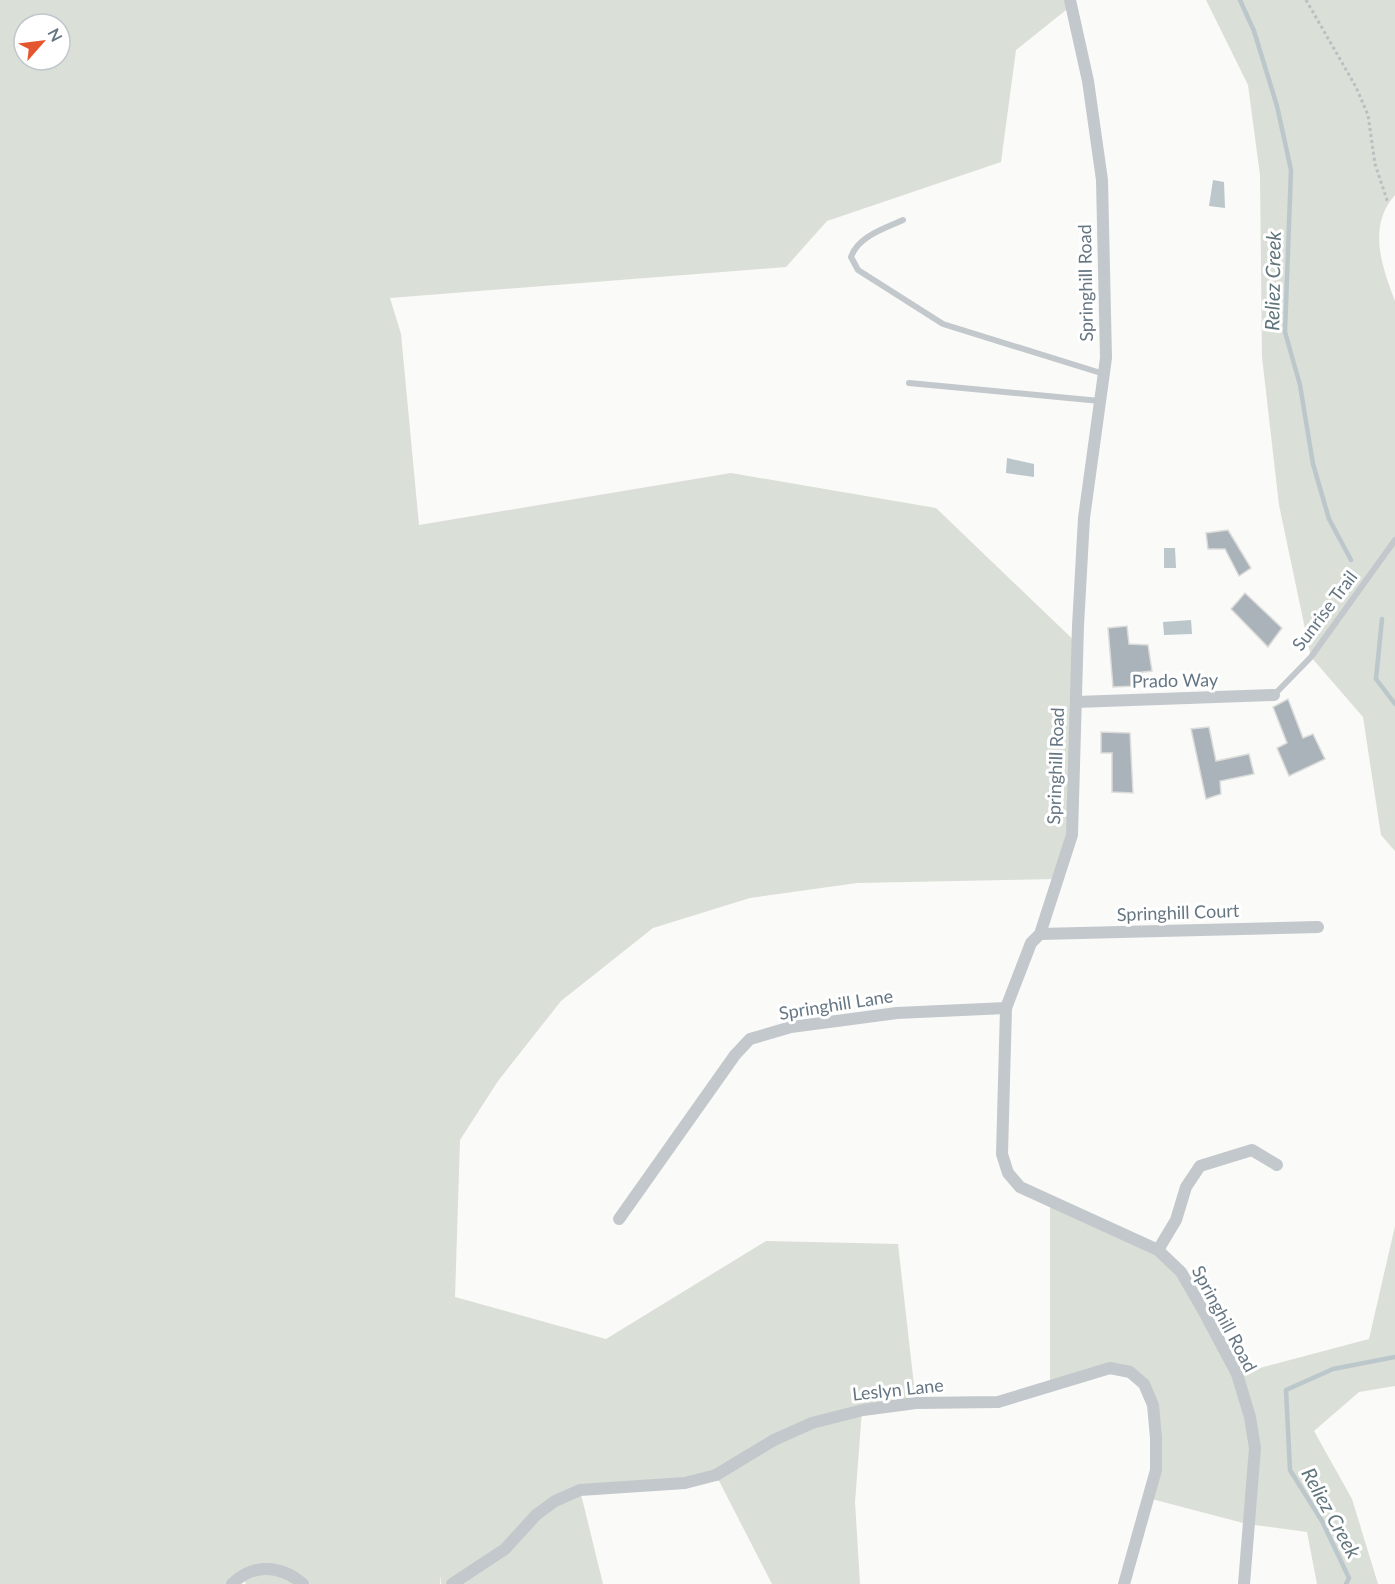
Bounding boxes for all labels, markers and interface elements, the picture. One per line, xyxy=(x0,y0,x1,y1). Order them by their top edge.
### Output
north arrow xyxy=(12,12,72,72)
text: N xyxy=(44,25,67,45)
street label: Springhill Road xyxy=(1073,224,1097,342)
water label: Reliez Creek xyxy=(1259,230,1285,331)
street label: Sunrise Trail xyxy=(1287,566,1361,655)
street label: Prado Way xyxy=(1132,668,1219,692)
street label: Springhill Road xyxy=(1042,707,1068,825)
street label: Springhill Court xyxy=(1116,899,1240,925)
street label: Springhill Lane xyxy=(777,984,894,1024)
street label: Springhill Road xyxy=(1188,1262,1262,1375)
street label: Leslyn Lane xyxy=(851,1373,945,1405)
water label: Reliez Creek xyxy=(1297,1463,1367,1562)

